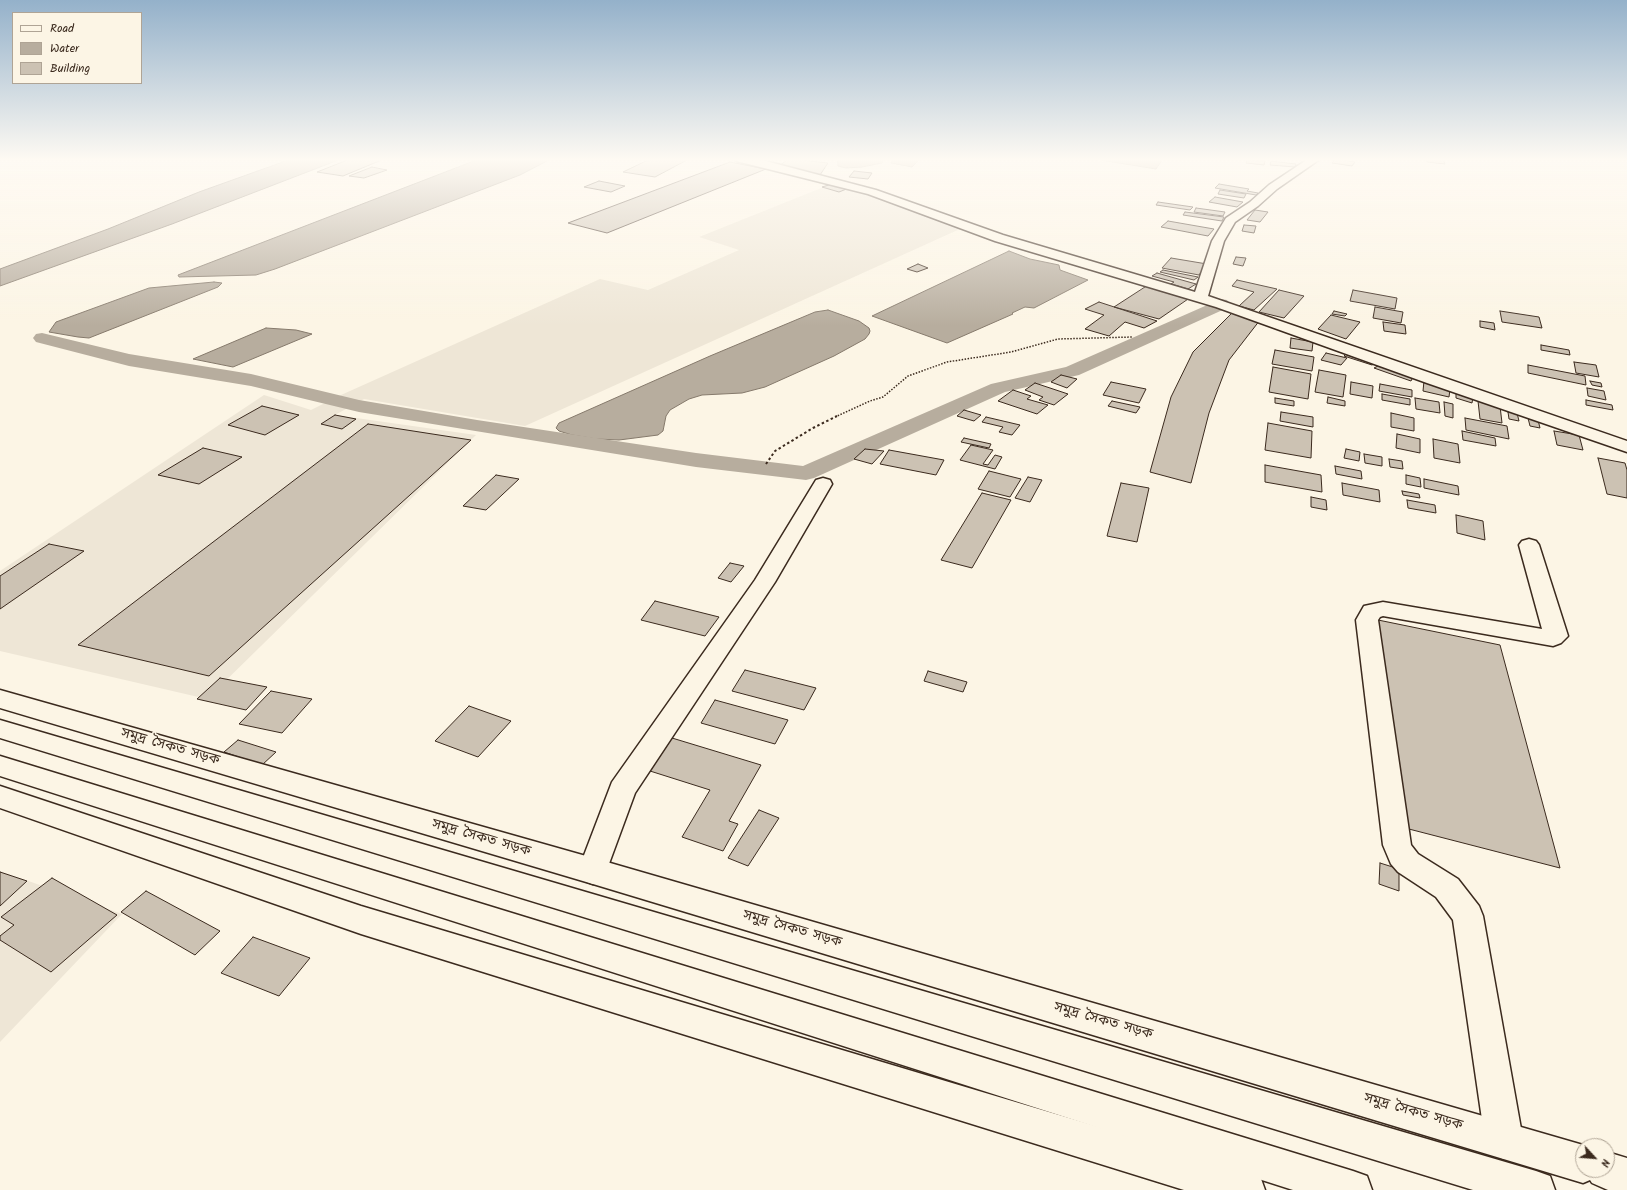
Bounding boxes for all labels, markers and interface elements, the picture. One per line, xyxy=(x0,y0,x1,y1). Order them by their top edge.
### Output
legend xyxy=(12,12,142,84)
text: Road xyxy=(50,19,74,38)
text: Water xyxy=(50,39,79,58)
text: Building xyxy=(50,59,90,78)
street label: সমুদ্র সৈকত সড়ক xyxy=(119,726,221,770)
street label: সমুদ্র সৈকত সড়ক xyxy=(430,817,532,861)
street label: সমুদ্র সৈকত সড়ক xyxy=(741,908,843,952)
street label: সমুদ্র সৈকত সড়ক xyxy=(1052,1000,1154,1044)
street label: সমুদ্র সৈকত সড়ক xyxy=(1362,1091,1464,1135)
north arrow xyxy=(1575,1138,1615,1178)
text: N xyxy=(1595,1156,1615,1170)

